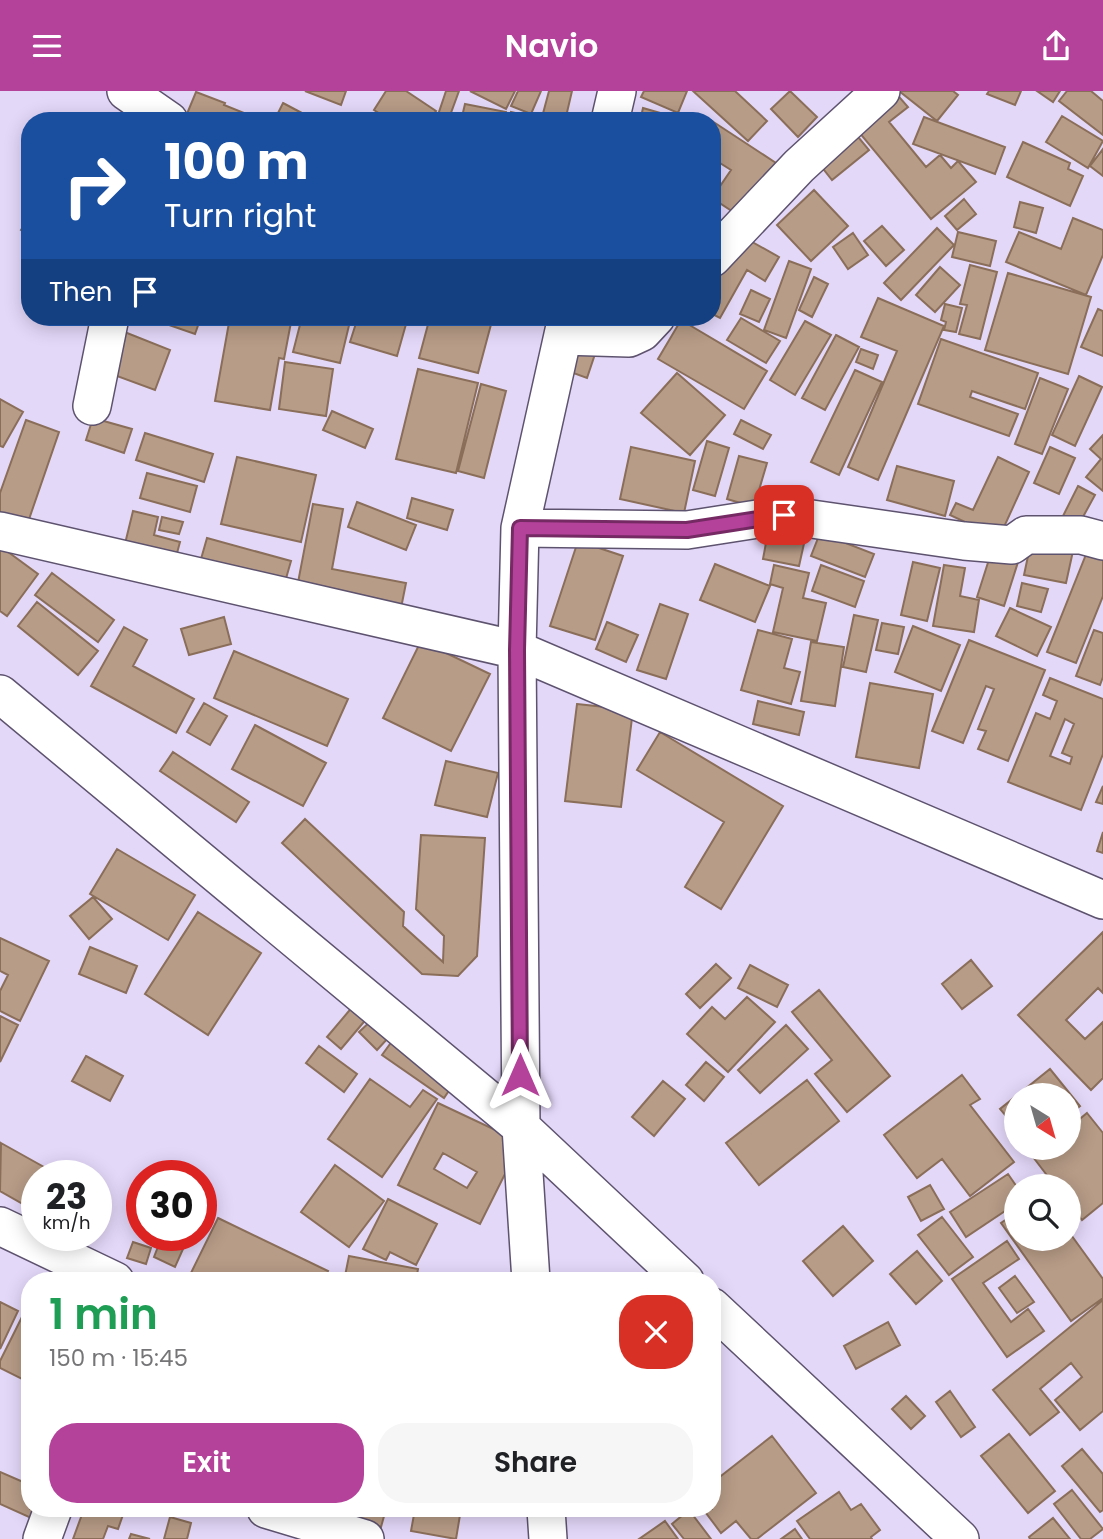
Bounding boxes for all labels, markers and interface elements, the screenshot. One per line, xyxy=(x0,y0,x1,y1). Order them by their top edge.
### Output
text: Navio xyxy=(505,23,598,68)
icon: menu xyxy=(28,27,66,65)
icon: share xyxy=(1037,27,1075,65)
text: 100 m xyxy=(164,128,309,196)
icon: right xyxy=(49,140,140,231)
text: Turn right xyxy=(164,193,316,238)
icon: arrive xyxy=(126,273,164,311)
text: Then xyxy=(49,274,112,310)
pin xyxy=(754,485,814,545)
icon: arrive xyxy=(765,496,803,534)
position arrow xyxy=(483,1038,557,1112)
north arrow xyxy=(1004,1083,1082,1160)
map controls xyxy=(1004,1083,1081,1251)
speed limit sign: 30 xyxy=(126,1160,217,1251)
text: 23 xyxy=(46,1172,87,1221)
button: search xyxy=(1004,1174,1081,1251)
text: km/h xyxy=(43,1210,90,1235)
text: 1 min xyxy=(49,1285,158,1344)
button: close xyxy=(619,1295,693,1369)
text: 150 m · 15:45 xyxy=(49,1342,188,1374)
button: Exit xyxy=(49,1423,364,1503)
button: Share xyxy=(378,1423,693,1503)

